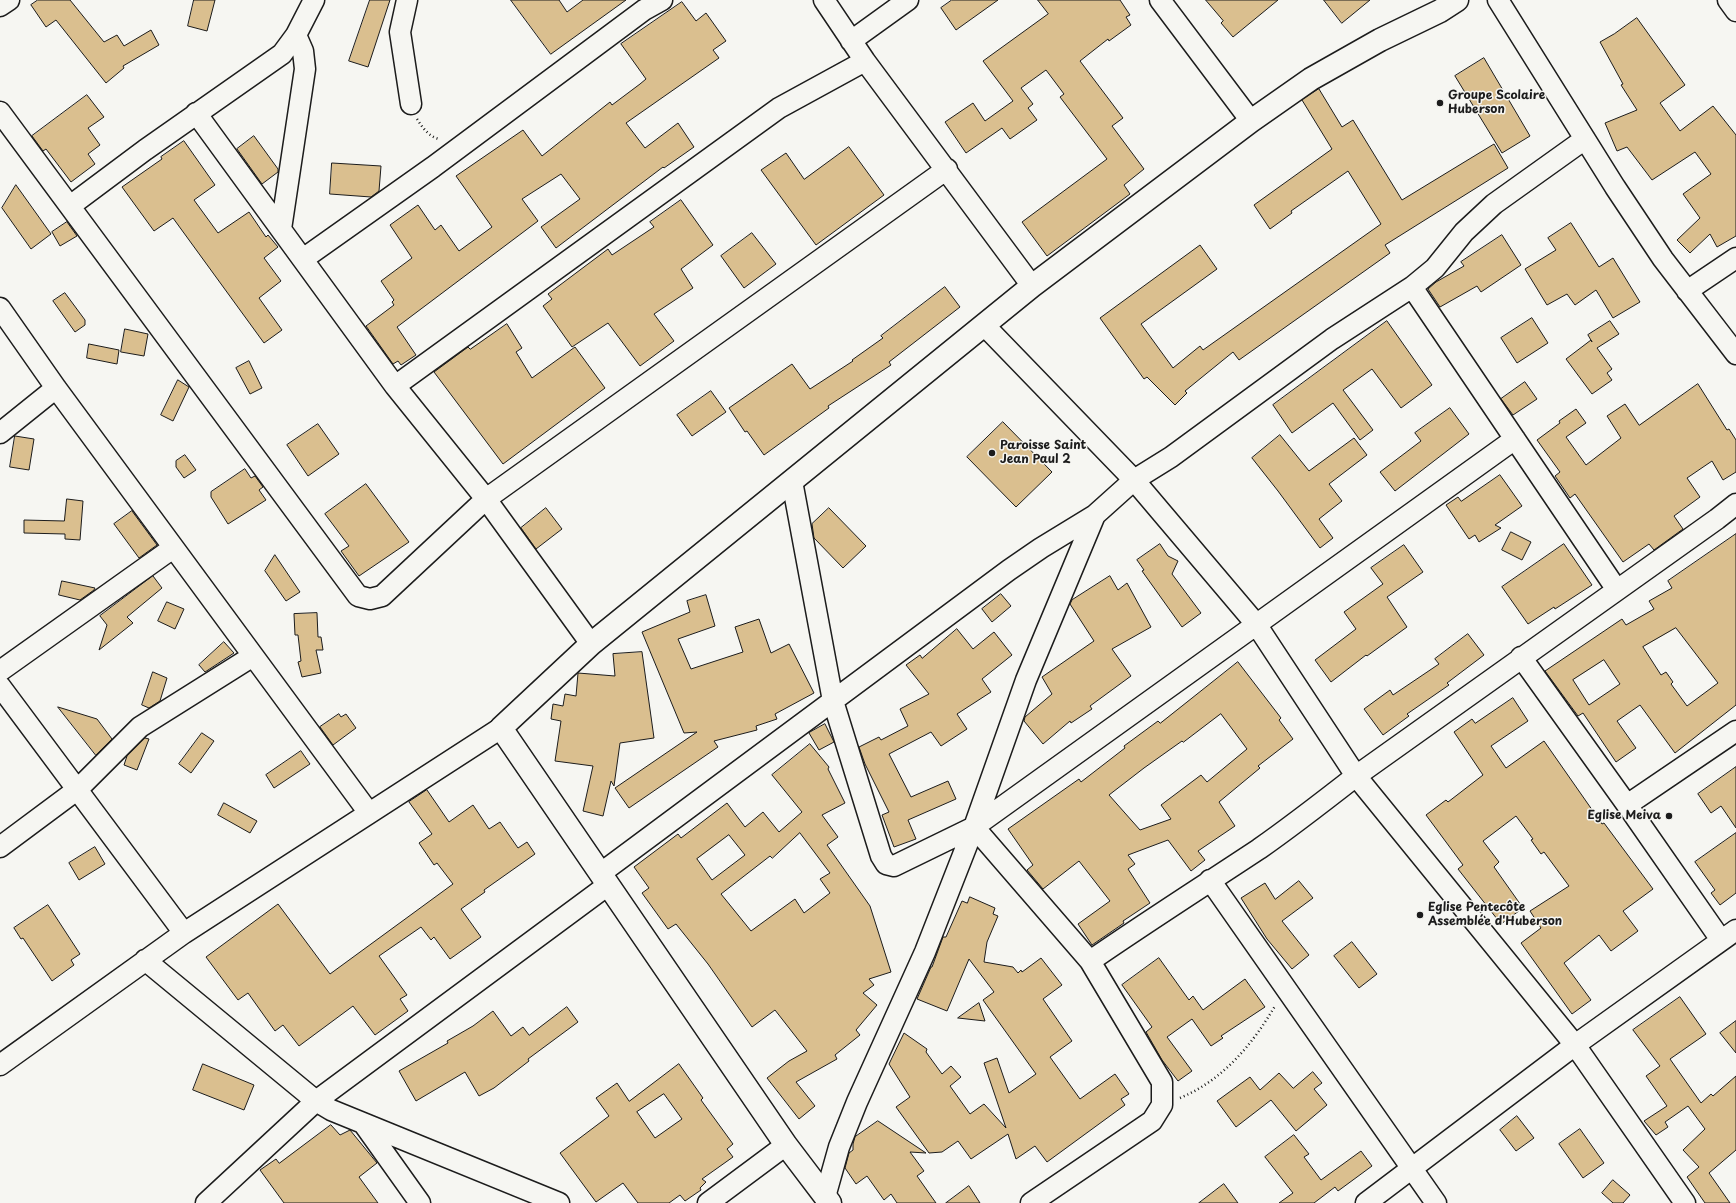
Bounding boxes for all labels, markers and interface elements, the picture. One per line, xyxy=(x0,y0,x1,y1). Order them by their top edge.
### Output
place label: Groupe Scolaire Huberson xyxy=(1448,89,1545,117)
marker: Groupe Scolaire Huberson xyxy=(1435,98,1445,108)
place label: Paroisse Saint Jean Paul 2 xyxy=(1000,439,1086,467)
marker: Paroisse Saint Jean Paul 2 xyxy=(987,448,997,458)
place label: Eglise Meiva xyxy=(1588,809,1661,823)
marker: Eglise Meiva xyxy=(1664,811,1674,821)
place label: Eglise Pentecôte Assemblée d'Huberson xyxy=(1428,901,1562,929)
marker: Eglise Pentecôte Assemblée d'Huberson xyxy=(1415,910,1425,920)

